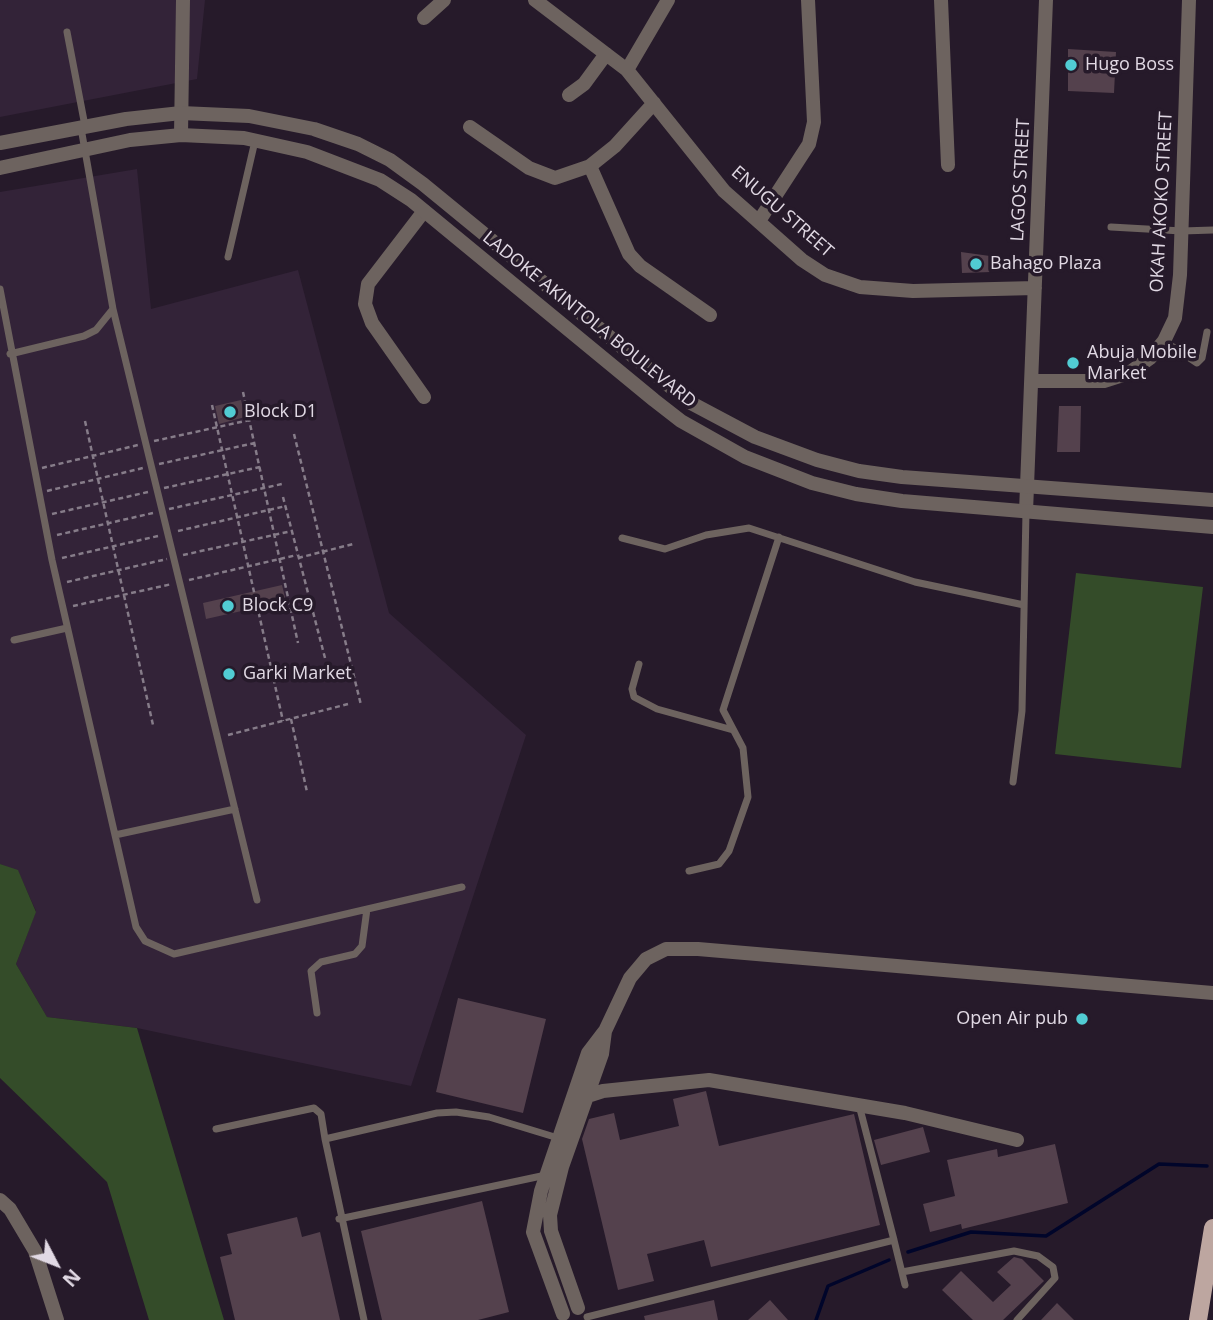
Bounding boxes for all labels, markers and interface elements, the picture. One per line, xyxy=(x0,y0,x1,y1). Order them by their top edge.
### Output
place label: Hugo Boss xyxy=(1085,54,1174,76)
marker: Hugo Boss xyxy=(1063,57,1079,73)
street label: OKAH AKOKO STREET xyxy=(1146,111,1178,293)
street label: LAGOS STREET xyxy=(1007,118,1035,242)
street label: ENUGU STREET xyxy=(726,162,838,262)
street label: LADOKE AKINTOLA BOULEVARD xyxy=(478,227,700,413)
place label: Bahago Plaza xyxy=(990,253,1102,275)
marker: Bahago Plaza xyxy=(968,256,984,272)
place label: Abuja Mobile Market xyxy=(1087,342,1197,384)
marker: Abuja Mobile Market xyxy=(1065,355,1081,371)
place label: Block D1 xyxy=(244,401,317,423)
marker: Block D1 xyxy=(222,404,238,420)
place label: Block C9 xyxy=(242,595,313,617)
marker: Block C9 xyxy=(220,598,236,614)
place label: Garki Market xyxy=(243,663,352,685)
marker: Garki Market xyxy=(221,666,237,682)
place label: Open Air pub xyxy=(956,1008,1068,1030)
marker: Open Air pub xyxy=(1074,1011,1090,1027)
north arrow xyxy=(21,1229,91,1299)
text: N xyxy=(57,1264,86,1292)

